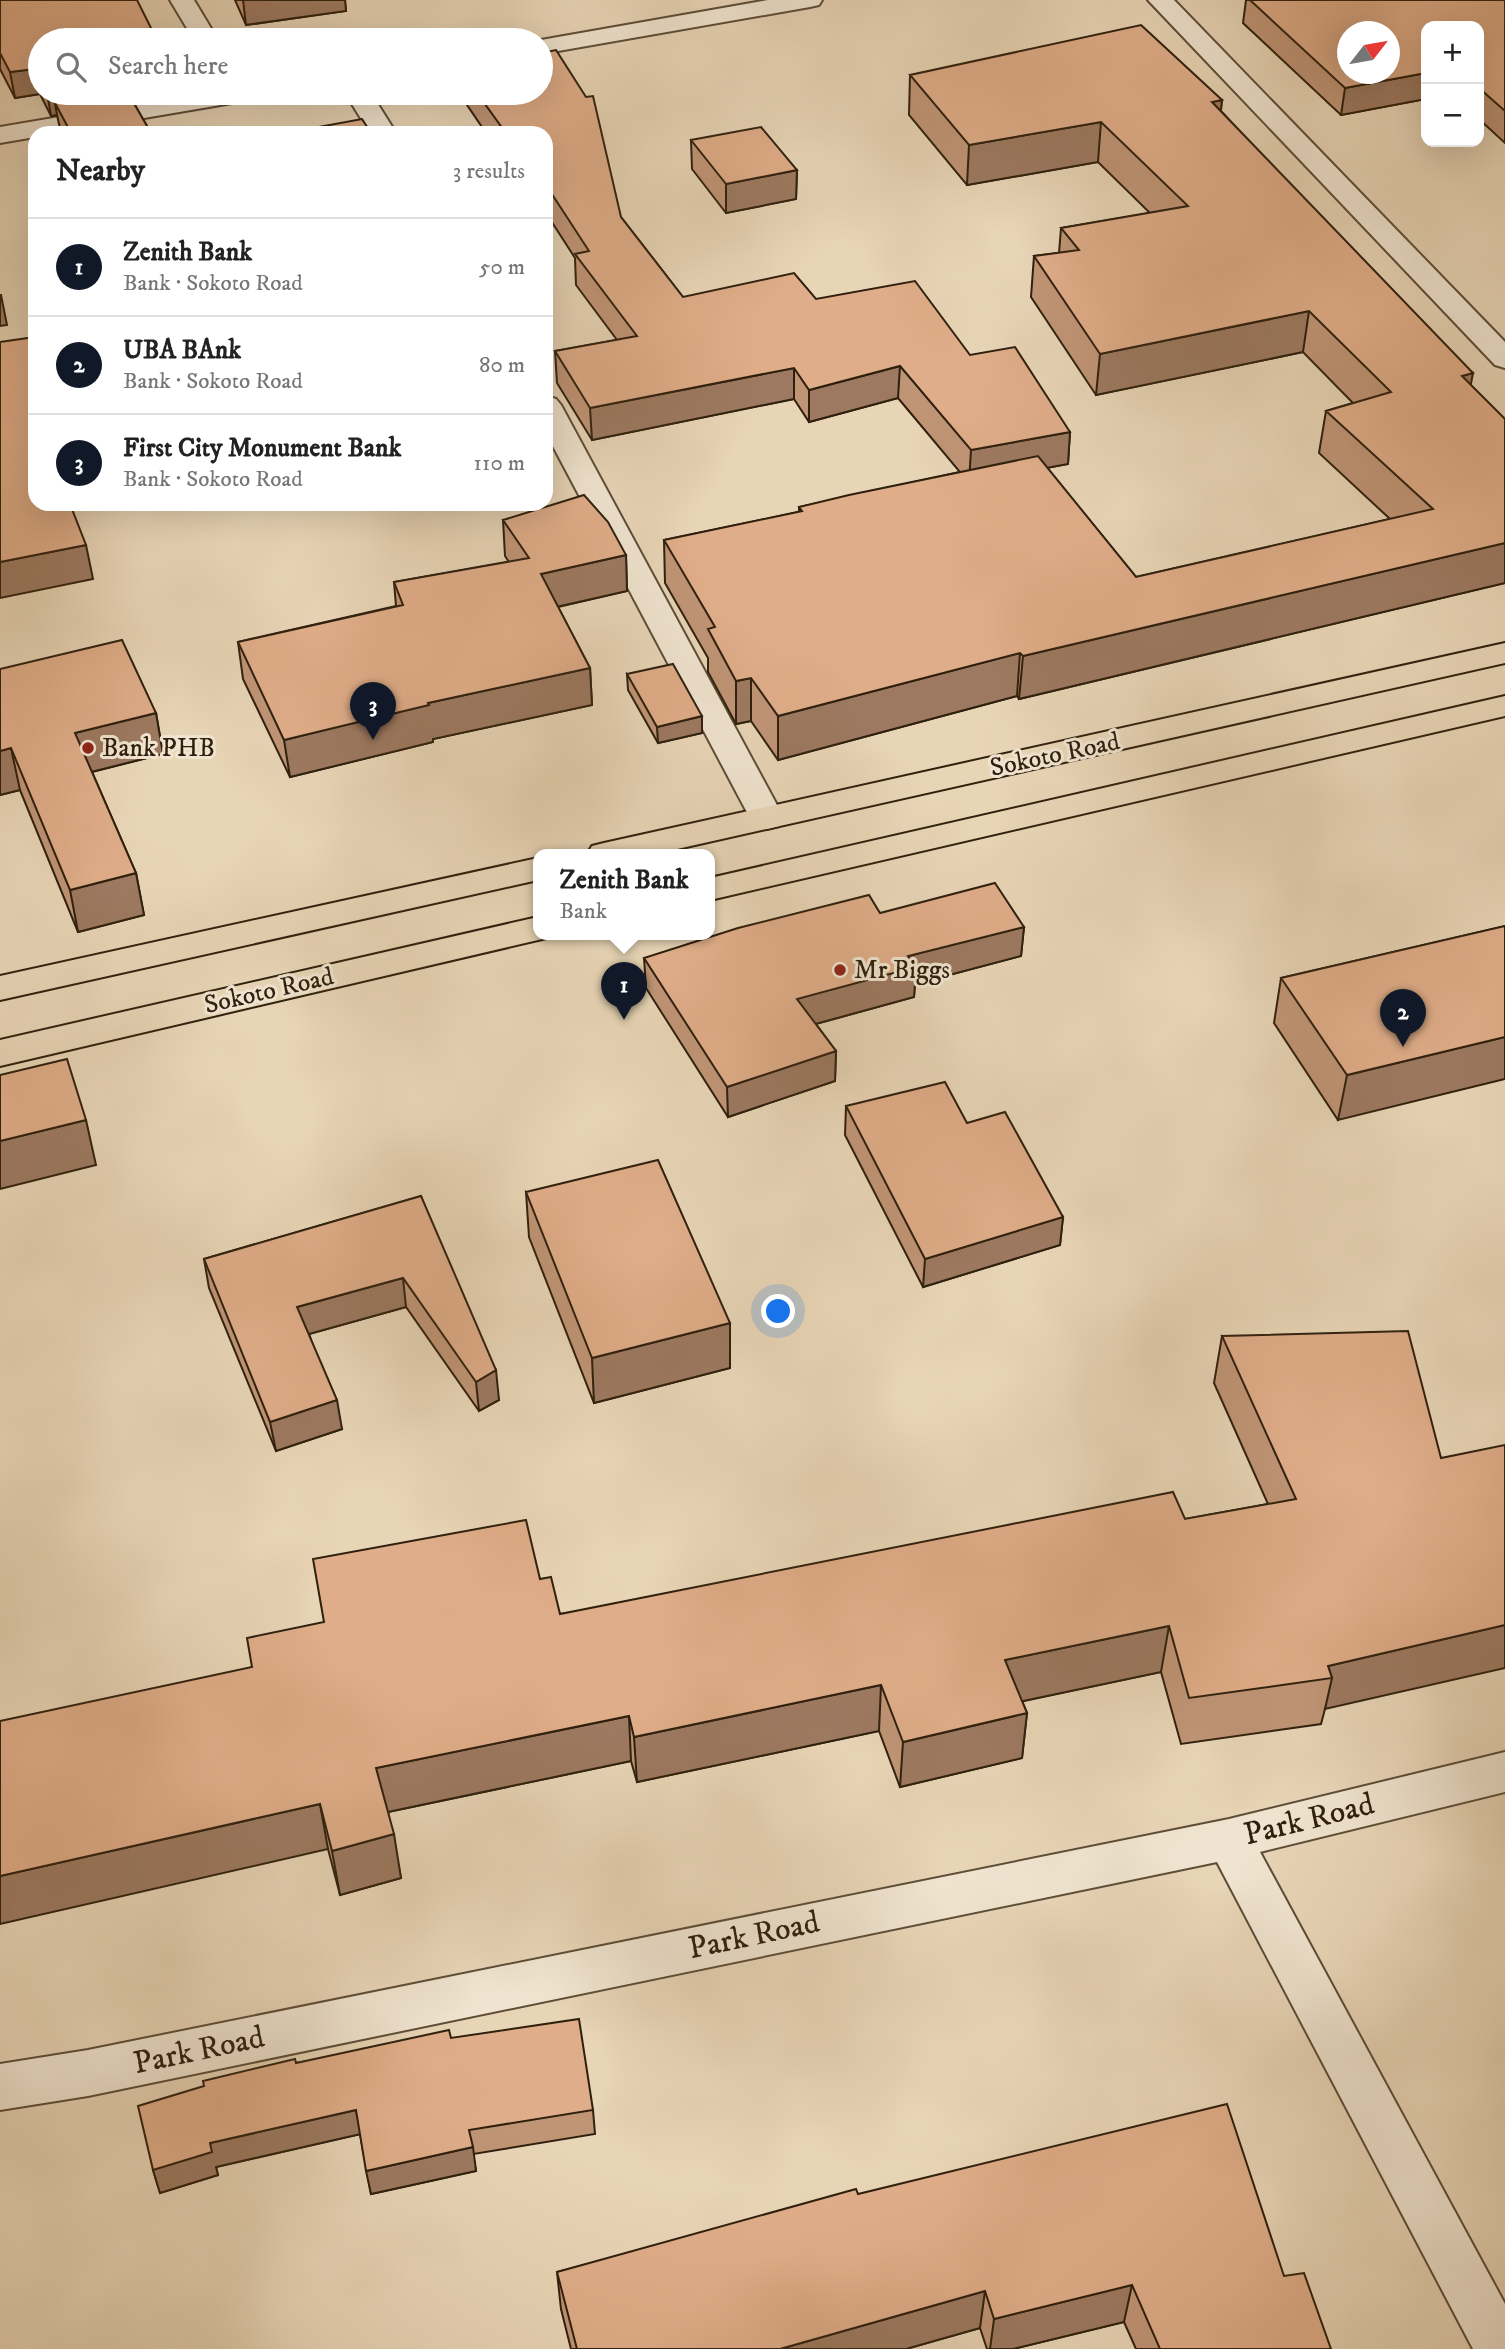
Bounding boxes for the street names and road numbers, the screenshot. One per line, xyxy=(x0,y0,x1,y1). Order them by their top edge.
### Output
street label: Sokoto Road xyxy=(987,725,1123,785)
street label: Sokoto Road xyxy=(201,960,337,1022)
street label: Park Road xyxy=(1240,1785,1378,1855)
street label: Park Road xyxy=(685,1903,823,1969)
street label: Park Road xyxy=(130,2018,268,2084)

